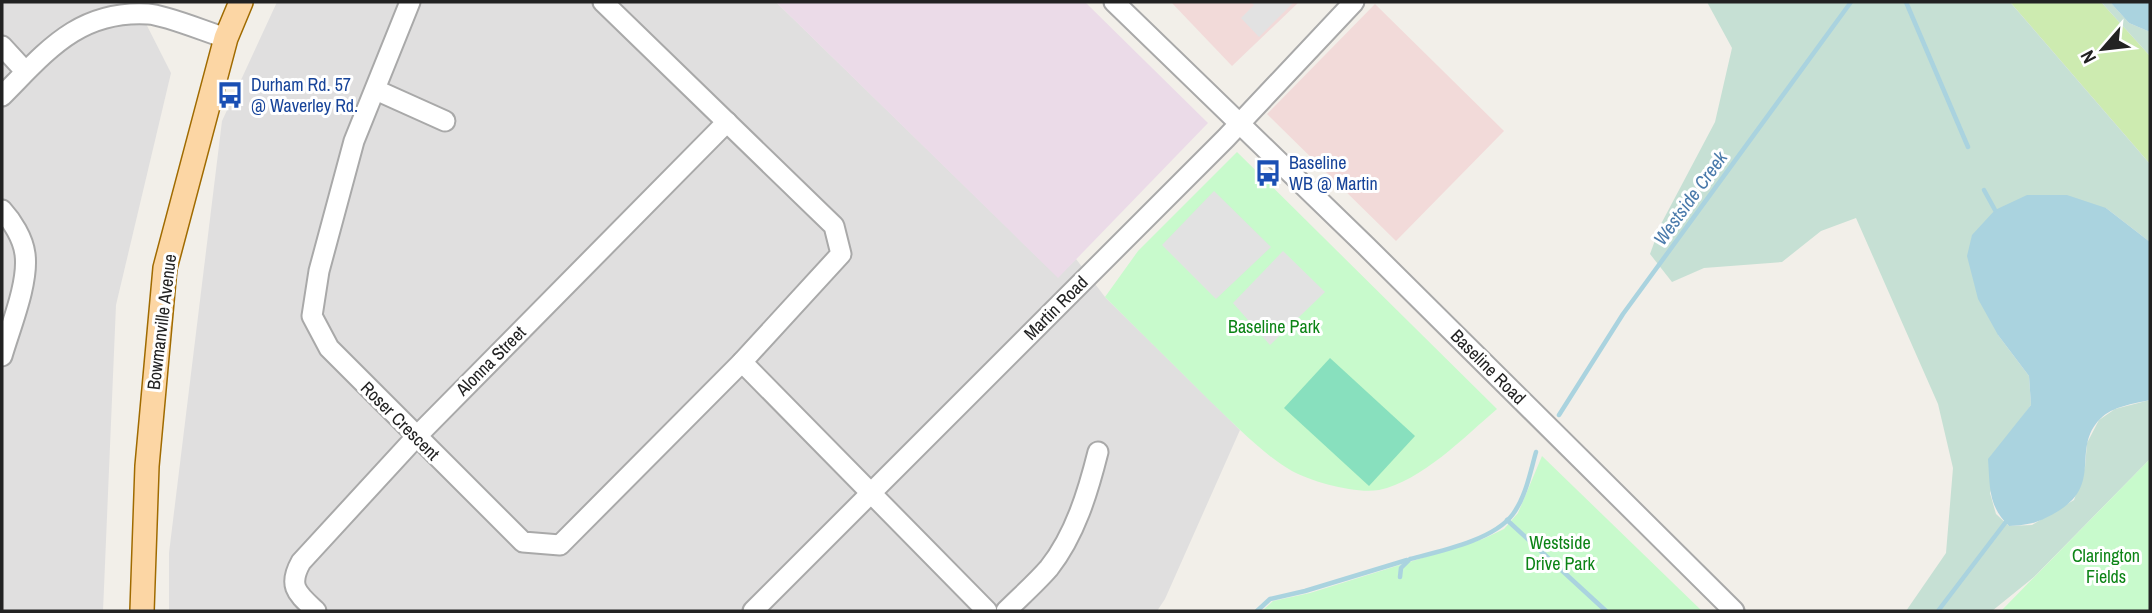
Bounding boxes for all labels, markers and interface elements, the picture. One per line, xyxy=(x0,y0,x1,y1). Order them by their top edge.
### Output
north arrow xyxy=(2068,14,2138,84)
text: N xyxy=(2074,46,2102,68)
place label: Durham Rd. 57 @ Waverley Rd. xyxy=(251,72,358,118)
bus stop icon: Durham Rd. 57 @ Waverley Rd. xyxy=(215,80,245,110)
water label: Westside Creek xyxy=(1647,145,1734,250)
place label: Baseline WB @ Martin xyxy=(1289,150,1378,196)
bus stop icon: Baseline WB @ Martin xyxy=(1253,158,1283,188)
street label: Bowmanville Avenue xyxy=(141,253,182,391)
street label: Martin Road xyxy=(1018,270,1093,345)
park label: Baseline Park xyxy=(1228,314,1321,339)
street label: Alonna Street xyxy=(449,320,531,402)
street label: Baseline Road xyxy=(1445,324,1531,410)
street label: Roser Crescent xyxy=(355,376,445,466)
park label: Westside Drive Park xyxy=(1525,530,1595,576)
park label: Clarington Fields xyxy=(2072,543,2140,589)

